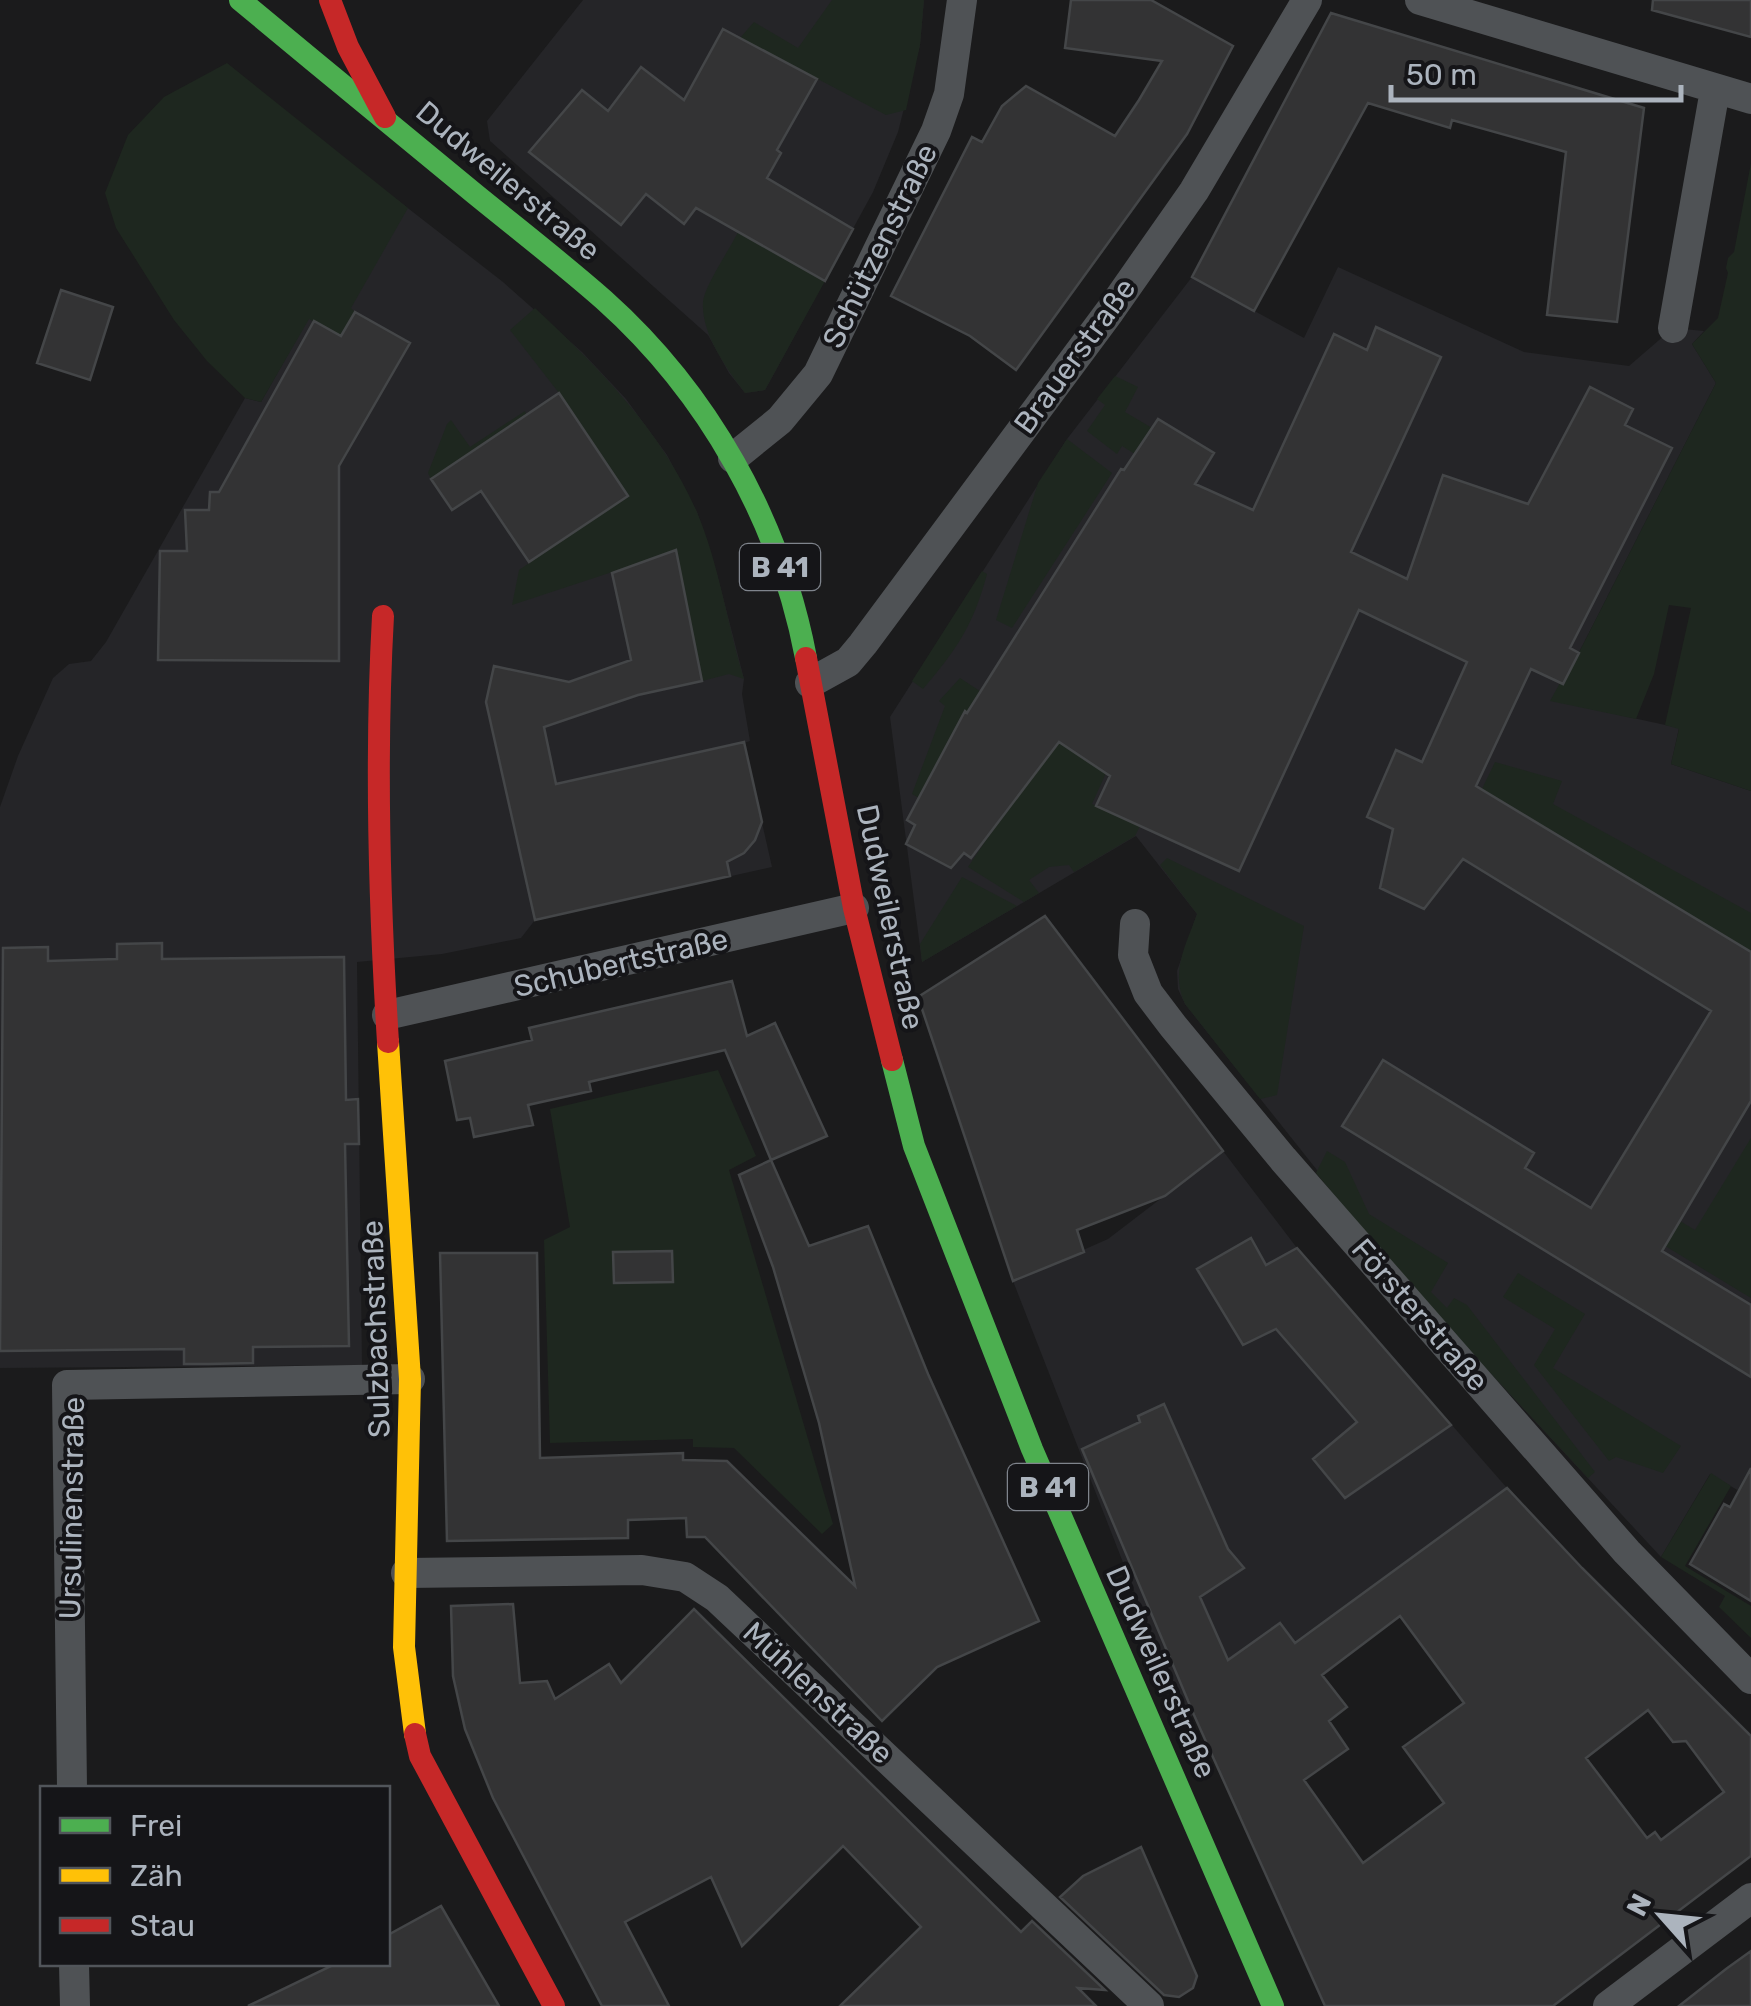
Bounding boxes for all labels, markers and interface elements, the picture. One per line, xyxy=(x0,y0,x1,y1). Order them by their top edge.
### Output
scale bar xyxy=(1391,40,1681,102)
text: 50 m xyxy=(1406,57,1477,93)
street label: Dudweilerstraße xyxy=(409,94,607,268)
street label: Schützenstraße xyxy=(815,138,945,354)
street label: Brauerstraße xyxy=(1007,271,1143,441)
road number: B 41 xyxy=(740,544,820,590)
street label: Dudweilerstraße xyxy=(849,801,931,1033)
street label: Schubertstraße xyxy=(510,921,732,1005)
street label: Sulzbachstraße xyxy=(354,1220,398,1438)
street label: Försterstraße xyxy=(1344,1231,1496,1399)
street label: Ursulinenstraße xyxy=(52,1396,92,1620)
road number: B 41 xyxy=(1008,1464,1088,1510)
street label: Dudweilerstraße xyxy=(1098,1560,1224,1784)
street label: Mühlenstraße xyxy=(736,1614,900,1772)
legend xyxy=(40,1786,390,1966)
text: Frei xyxy=(130,1808,182,1844)
text: Zäh xyxy=(130,1858,183,1894)
north arrow xyxy=(1611,1866,1711,1966)
text: N xyxy=(1620,1888,1658,1921)
text: Stau xyxy=(130,1908,195,1944)

